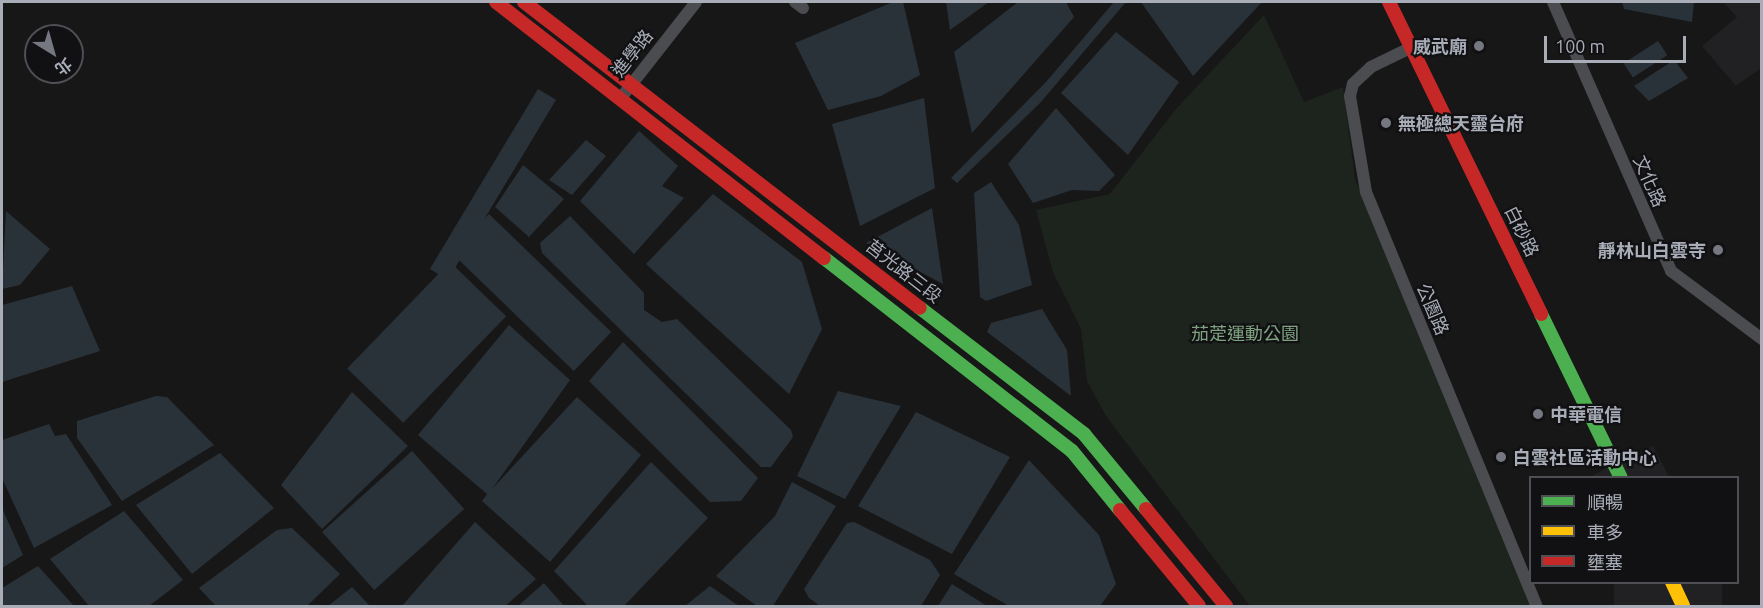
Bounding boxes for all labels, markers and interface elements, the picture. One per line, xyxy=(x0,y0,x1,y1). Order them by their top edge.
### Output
north arrow xyxy=(24,24,84,84)
scale bar xyxy=(1547,24,1690,62)
street label: 進學路 xyxy=(607,25,657,81)
place label: 威武廟 xyxy=(1413,35,1467,57)
text: 100 m xyxy=(1555,36,1605,56)
marker: 威武廟 xyxy=(1472,39,1486,53)
text: 北 xyxy=(52,55,75,79)
place label: 無極總天靈台府 xyxy=(1398,112,1524,134)
marker: 無極總天靈台府 xyxy=(1379,116,1393,130)
street label: 文化路 xyxy=(1629,152,1671,210)
street label: 白砂路 xyxy=(1500,202,1544,260)
street label: 莒光路三段 xyxy=(862,235,946,307)
place label: 靜林山白雲寺 xyxy=(1598,239,1706,261)
marker: 靜林山白雲寺 xyxy=(1711,243,1725,257)
street label: 公園路 xyxy=(1413,280,1453,338)
park label: 茄萣運動公園 xyxy=(1191,322,1299,344)
place label: 中華電信 xyxy=(1550,403,1622,425)
marker: 中華電信 xyxy=(1531,407,1545,421)
place label: 白雲社區活動中心 xyxy=(1513,446,1657,468)
marker: 白雲社區活動中心 xyxy=(1494,450,1508,464)
legend xyxy=(1529,476,1739,584)
text: 順暢 xyxy=(1587,492,1623,512)
text: 車多 xyxy=(1587,522,1623,542)
text: 壅塞 xyxy=(1587,552,1623,572)

